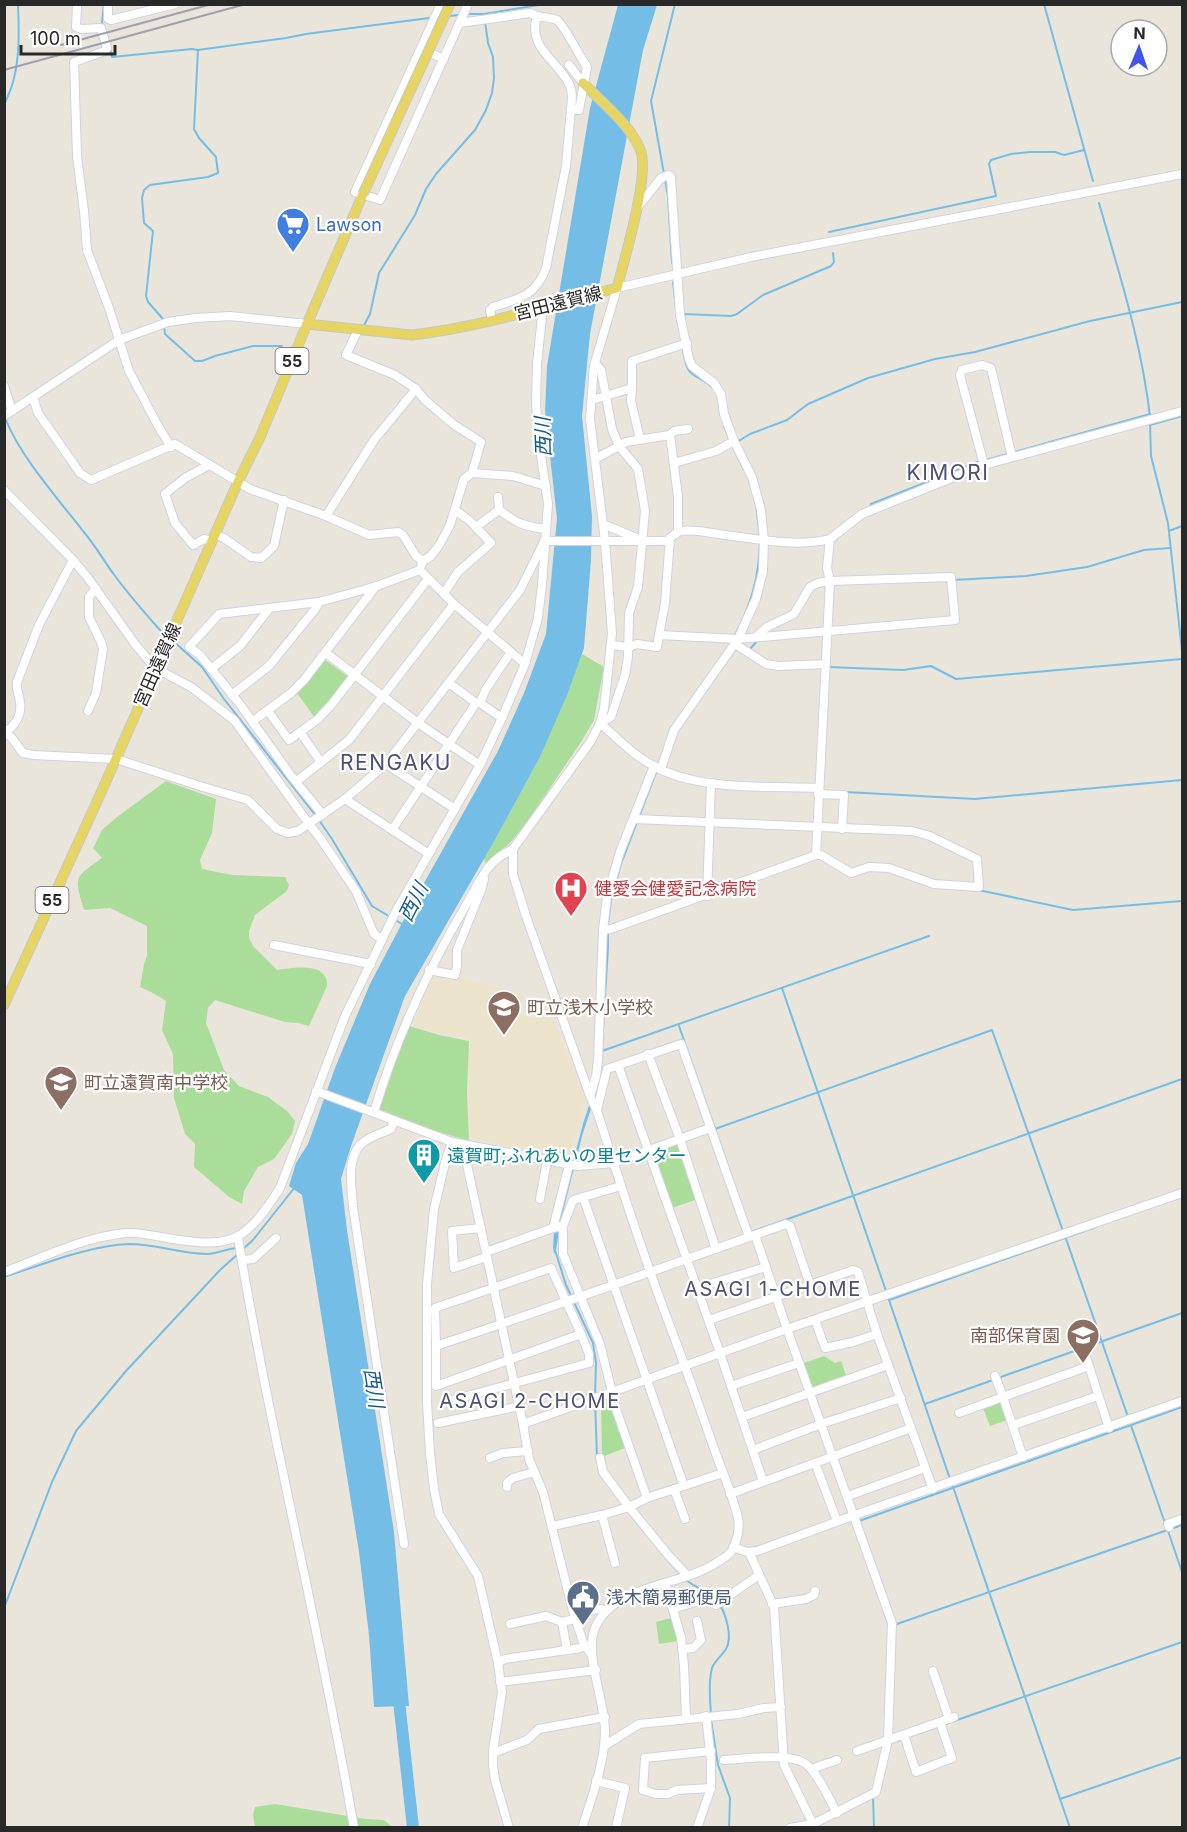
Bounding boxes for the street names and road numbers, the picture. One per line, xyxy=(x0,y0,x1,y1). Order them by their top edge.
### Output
street label: 宮田遠賀線 xyxy=(512,282,604,324)
road number: 55 xyxy=(276,348,308,374)
street label: 宮田遠賀線 xyxy=(129,620,185,710)
road number: 55 xyxy=(36,887,68,913)

